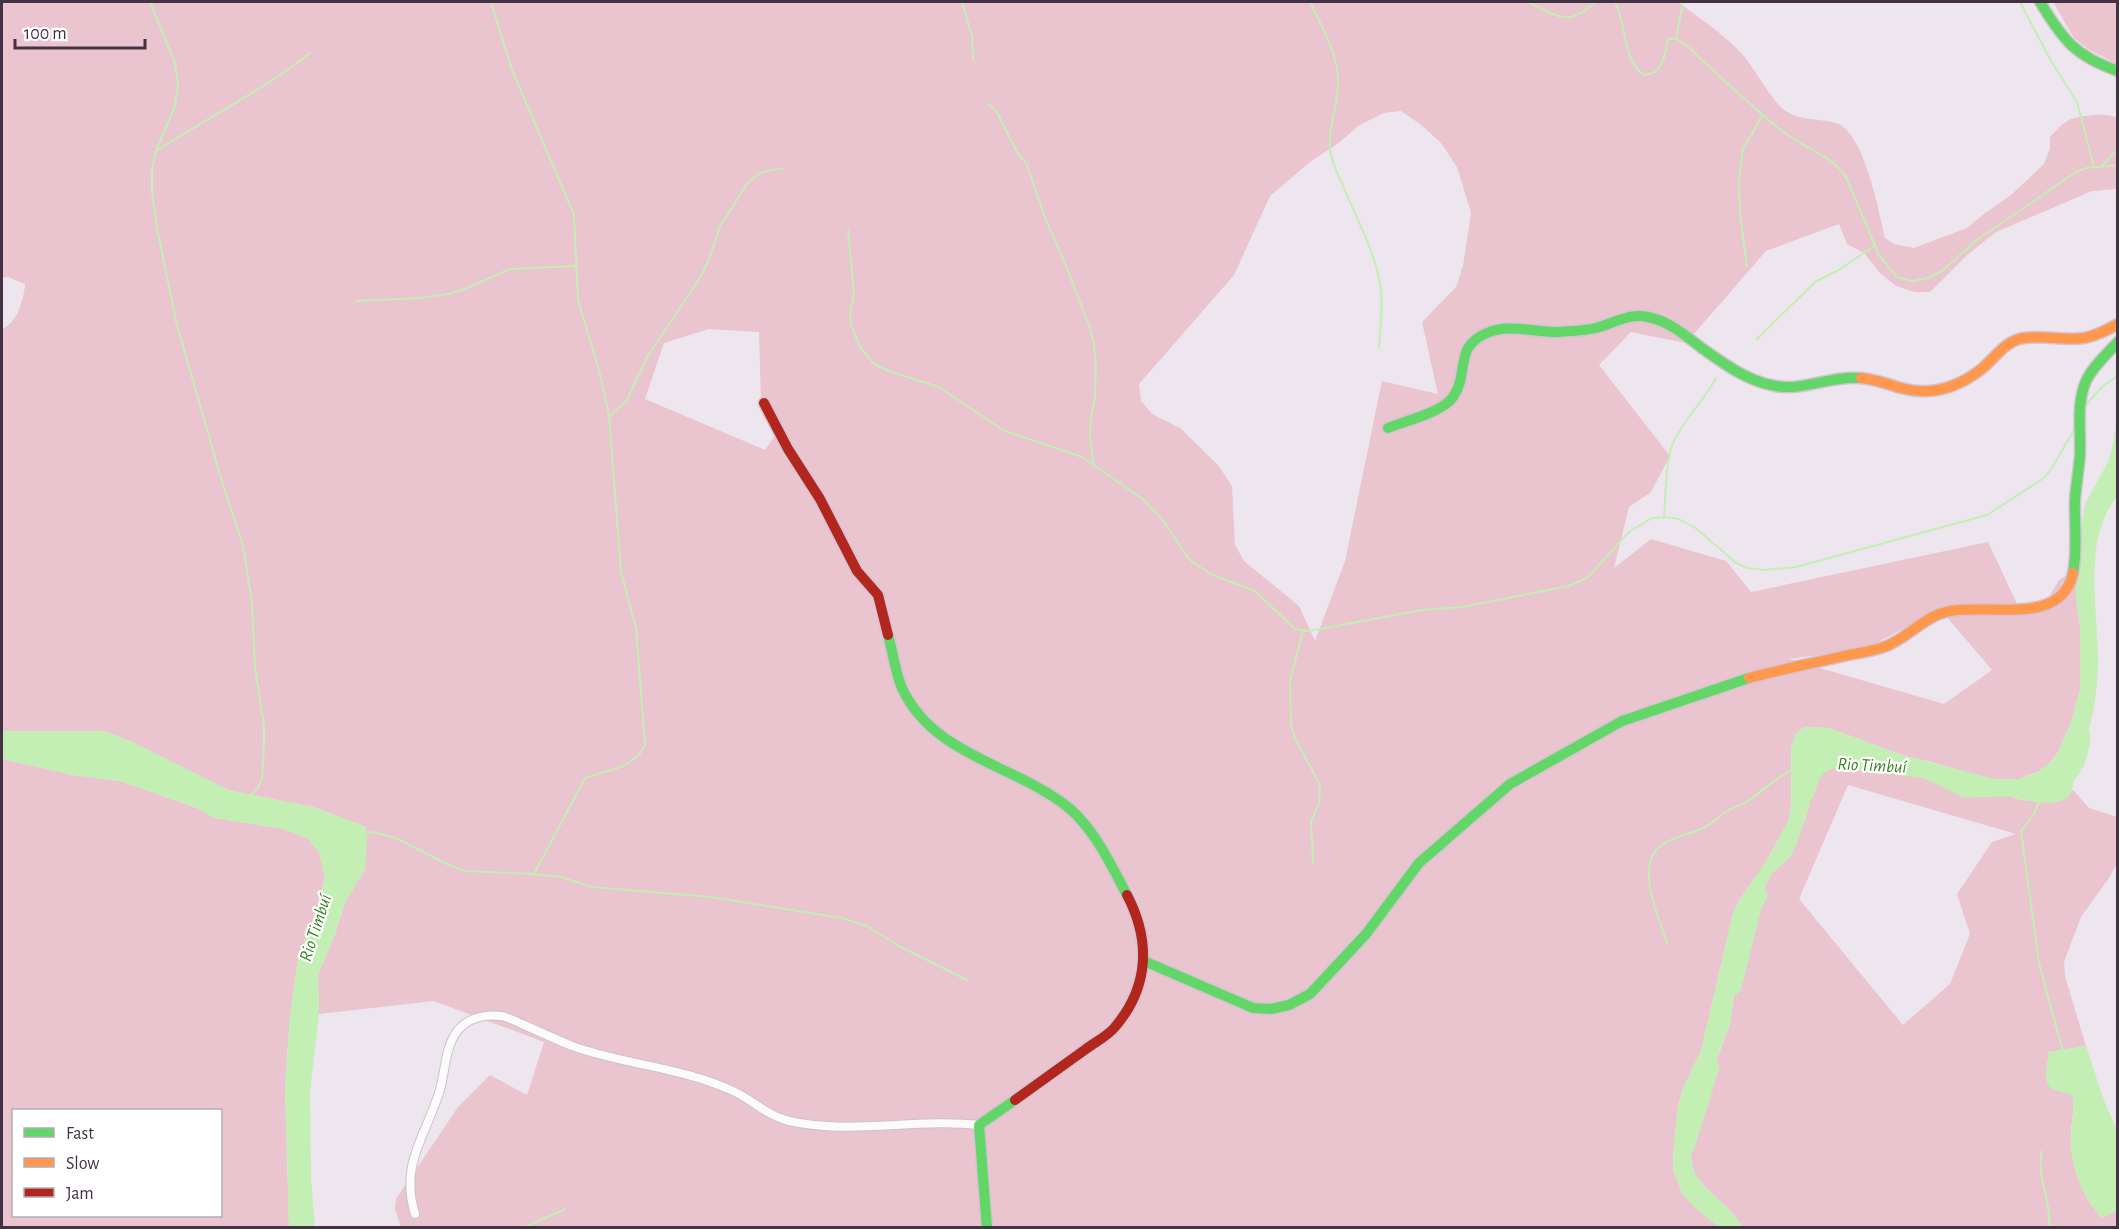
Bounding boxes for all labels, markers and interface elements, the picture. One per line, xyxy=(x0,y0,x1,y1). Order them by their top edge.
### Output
scale bar xyxy=(15,12,146,50)
text: 100 m xyxy=(24,25,67,43)
water label: Rio Timbuí xyxy=(1837,755,1908,777)
water label: Rio Timbuí xyxy=(297,891,336,964)
legend xyxy=(12,1109,222,1217)
text: Fast xyxy=(66,1125,94,1143)
text: Slow xyxy=(66,1155,99,1173)
text: Jam xyxy=(66,1185,94,1203)

